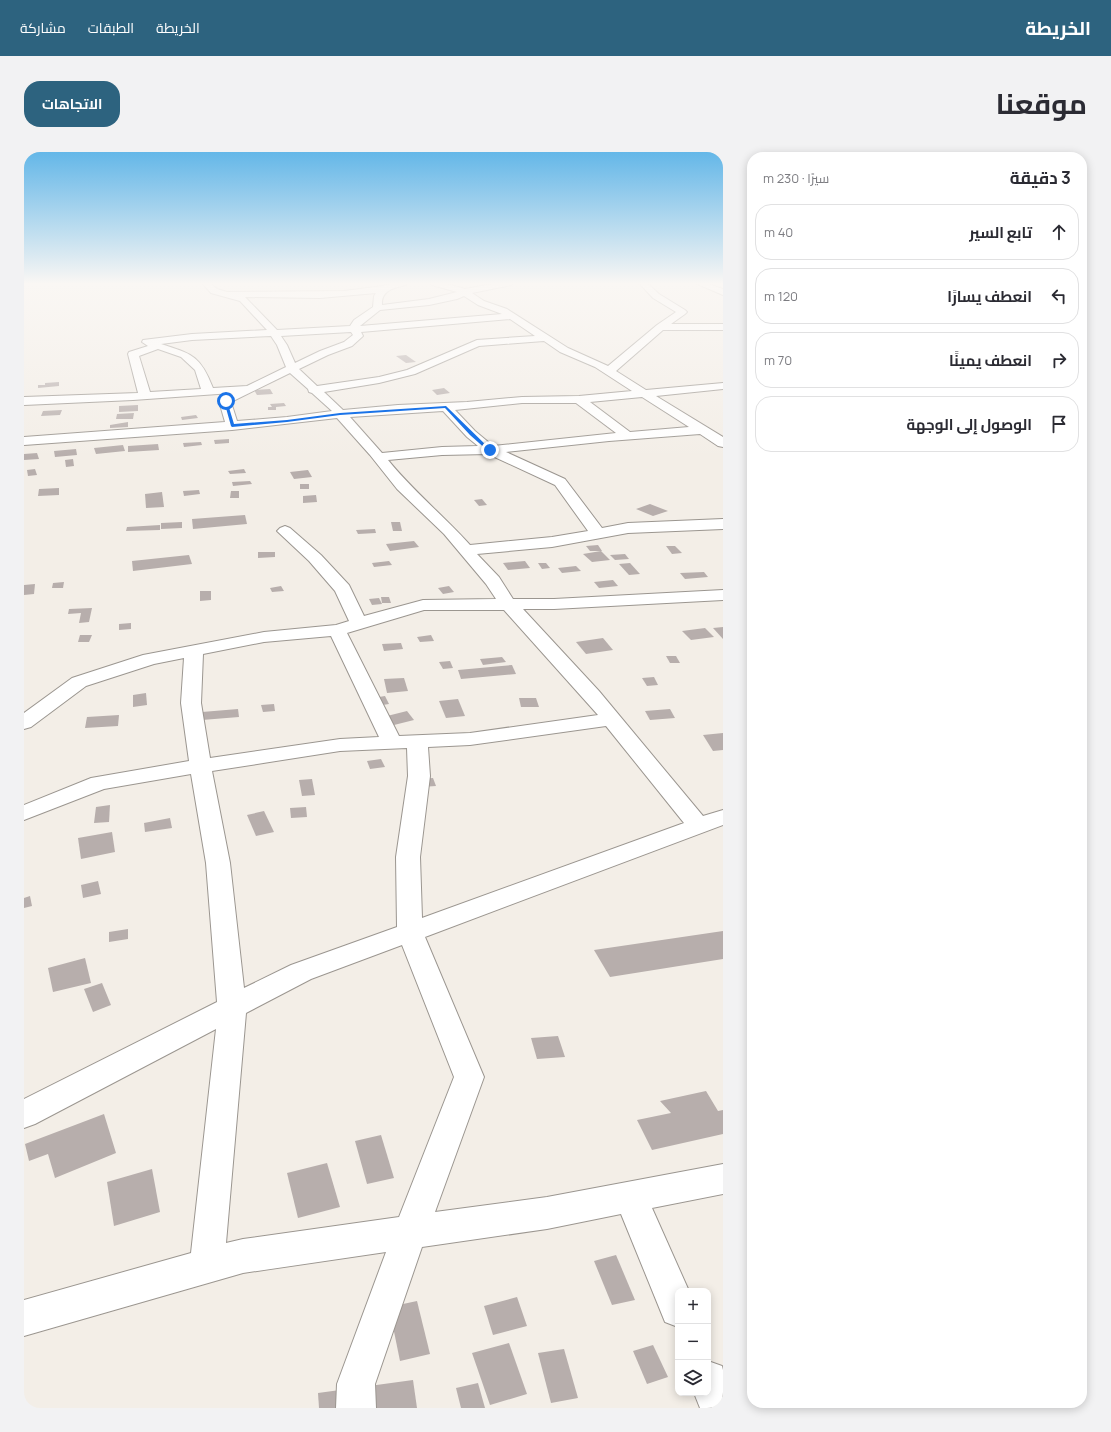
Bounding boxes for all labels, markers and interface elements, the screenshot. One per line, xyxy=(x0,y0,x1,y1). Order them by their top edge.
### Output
text: الخريطة xyxy=(1025,15,1091,41)
text: مشاركة xyxy=(20,18,66,37)
text: الطبقات xyxy=(88,18,134,37)
text: الخريطة xyxy=(156,18,200,37)
button: الاتجاهات xyxy=(24,81,120,127)
text: موقعنا xyxy=(996,84,1087,122)
text: 3 دقيقة xyxy=(1010,166,1071,189)
text: سيرًا · 230 m xyxy=(763,169,829,187)
icon: ahead xyxy=(1048,221,1070,243)
text: تابع السير xyxy=(969,222,1032,243)
text: 40 m xyxy=(764,223,793,241)
icon: left xyxy=(1048,285,1070,307)
text: انعطف يسارًا xyxy=(947,286,1032,307)
text: 120 m xyxy=(764,287,798,305)
icon: right xyxy=(1048,349,1070,371)
text: انعطف يمينًا xyxy=(949,350,1032,371)
text: 70 m xyxy=(764,351,792,369)
route start xyxy=(217,392,235,410)
icon: arrive xyxy=(1048,413,1070,435)
text: الوصول إلى الوجهة xyxy=(906,414,1032,435)
route end xyxy=(481,441,499,459)
map controls xyxy=(675,1288,711,1396)
button: + xyxy=(675,1288,711,1324)
button: − xyxy=(675,1324,711,1360)
button: layers xyxy=(675,1360,711,1396)

